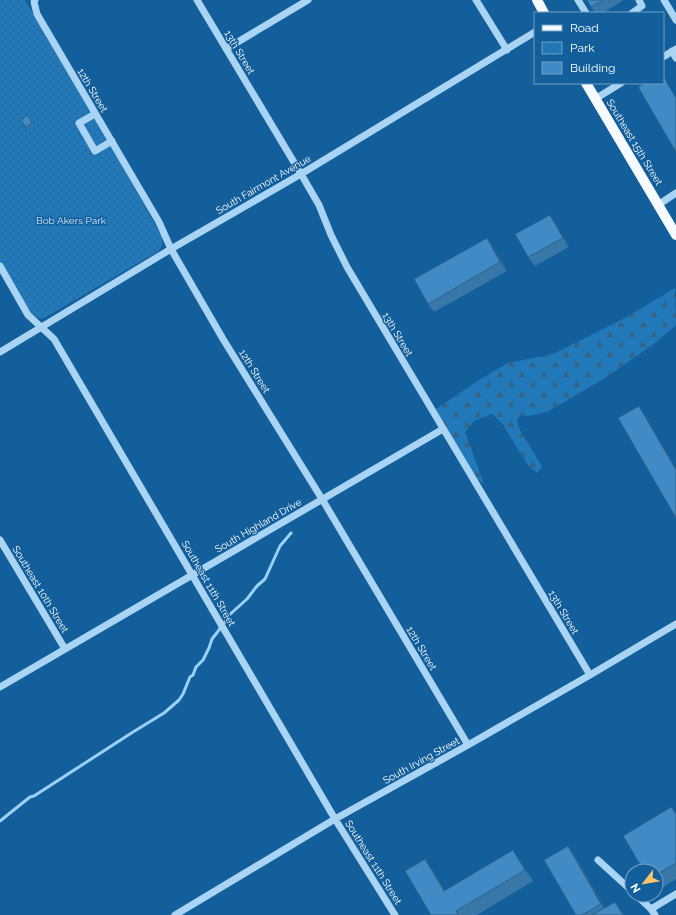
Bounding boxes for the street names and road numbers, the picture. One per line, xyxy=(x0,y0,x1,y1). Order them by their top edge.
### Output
street label: 13th Street xyxy=(222,28,257,77)
street label: 12th Street xyxy=(75,66,110,115)
street label: Southeast 15th Street xyxy=(605,97,665,188)
street label: South Fairmont Avenue xyxy=(214,153,313,216)
street label: 13th Street xyxy=(380,310,415,359)
street label: 12th Street xyxy=(237,348,273,395)
street label: South Highland Drive xyxy=(213,496,303,555)
street label: Southeast 11th Street xyxy=(179,538,238,629)
street label: Southeast 10th Street xyxy=(10,544,71,635)
street label: 13th Street xyxy=(546,588,581,637)
street label: 12th Street xyxy=(404,624,439,673)
street label: South Irving Street xyxy=(381,735,462,786)
street label: Southeast 11th Street xyxy=(343,818,404,907)

